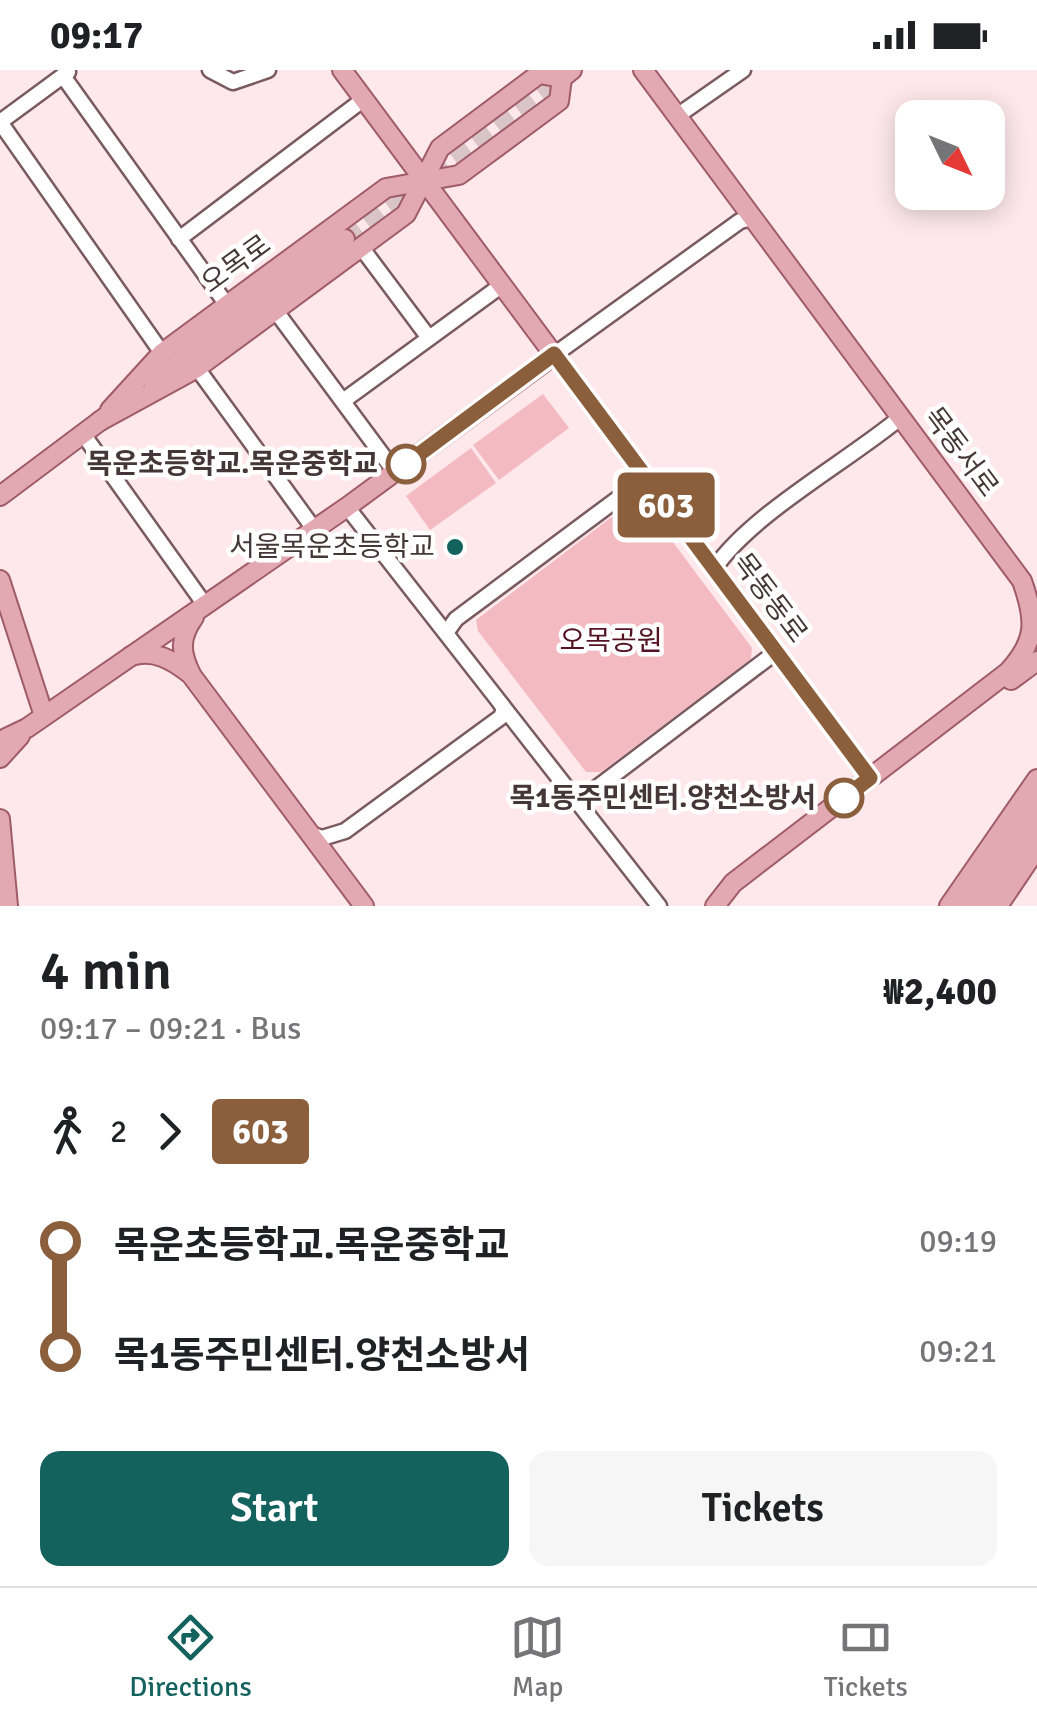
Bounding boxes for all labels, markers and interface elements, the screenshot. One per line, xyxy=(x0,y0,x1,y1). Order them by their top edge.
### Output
text: 09:17 xyxy=(50,12,143,59)
north arrow xyxy=(895,100,1005,210)
map controls xyxy=(895,100,1005,210)
street label: 오목로 xyxy=(195,228,277,300)
street label: 목동서로 xyxy=(916,401,1006,503)
marker: 목운초등학교.목운중학교 xyxy=(387,445,425,483)
place label: 목운초등학교.목운중학교 xyxy=(87,447,378,481)
line badge: 603 xyxy=(608,472,724,538)
text: 603 xyxy=(638,484,694,527)
place label: 서울목운초등학교 xyxy=(229,530,435,564)
marker: 서울목운초등학교 xyxy=(444,536,466,558)
street label: 목동동로 xyxy=(725,547,815,649)
park label: 오목공원 xyxy=(559,624,663,658)
marker: 목1동주민센터.양천소방서 xyxy=(825,779,863,817)
place label: 목1동주민센터.양천소방서 xyxy=(509,781,816,815)
text: 4 min xyxy=(40,937,172,1005)
text: ₩2,400 xyxy=(883,968,997,1015)
text: 09:17 – 09:21 · Bus xyxy=(40,1009,301,1048)
icon: walk xyxy=(40,1104,95,1159)
icon: forward xyxy=(142,1104,197,1159)
text: 603 xyxy=(232,1110,289,1153)
text: 2 xyxy=(110,1112,127,1151)
text: 목운초등학교.목운중학교 xyxy=(114,1222,509,1269)
text: 09:19 xyxy=(919,1222,997,1261)
text: 목1동주민센터.양천소방서 xyxy=(114,1332,530,1379)
text: 09:21 xyxy=(919,1332,997,1371)
button: Start xyxy=(40,1451,509,1566)
button: Tickets xyxy=(529,1451,997,1566)
tab: Directions xyxy=(129,1610,252,1704)
tab: Map xyxy=(510,1610,565,1704)
tab: Tickets xyxy=(824,1610,908,1704)

